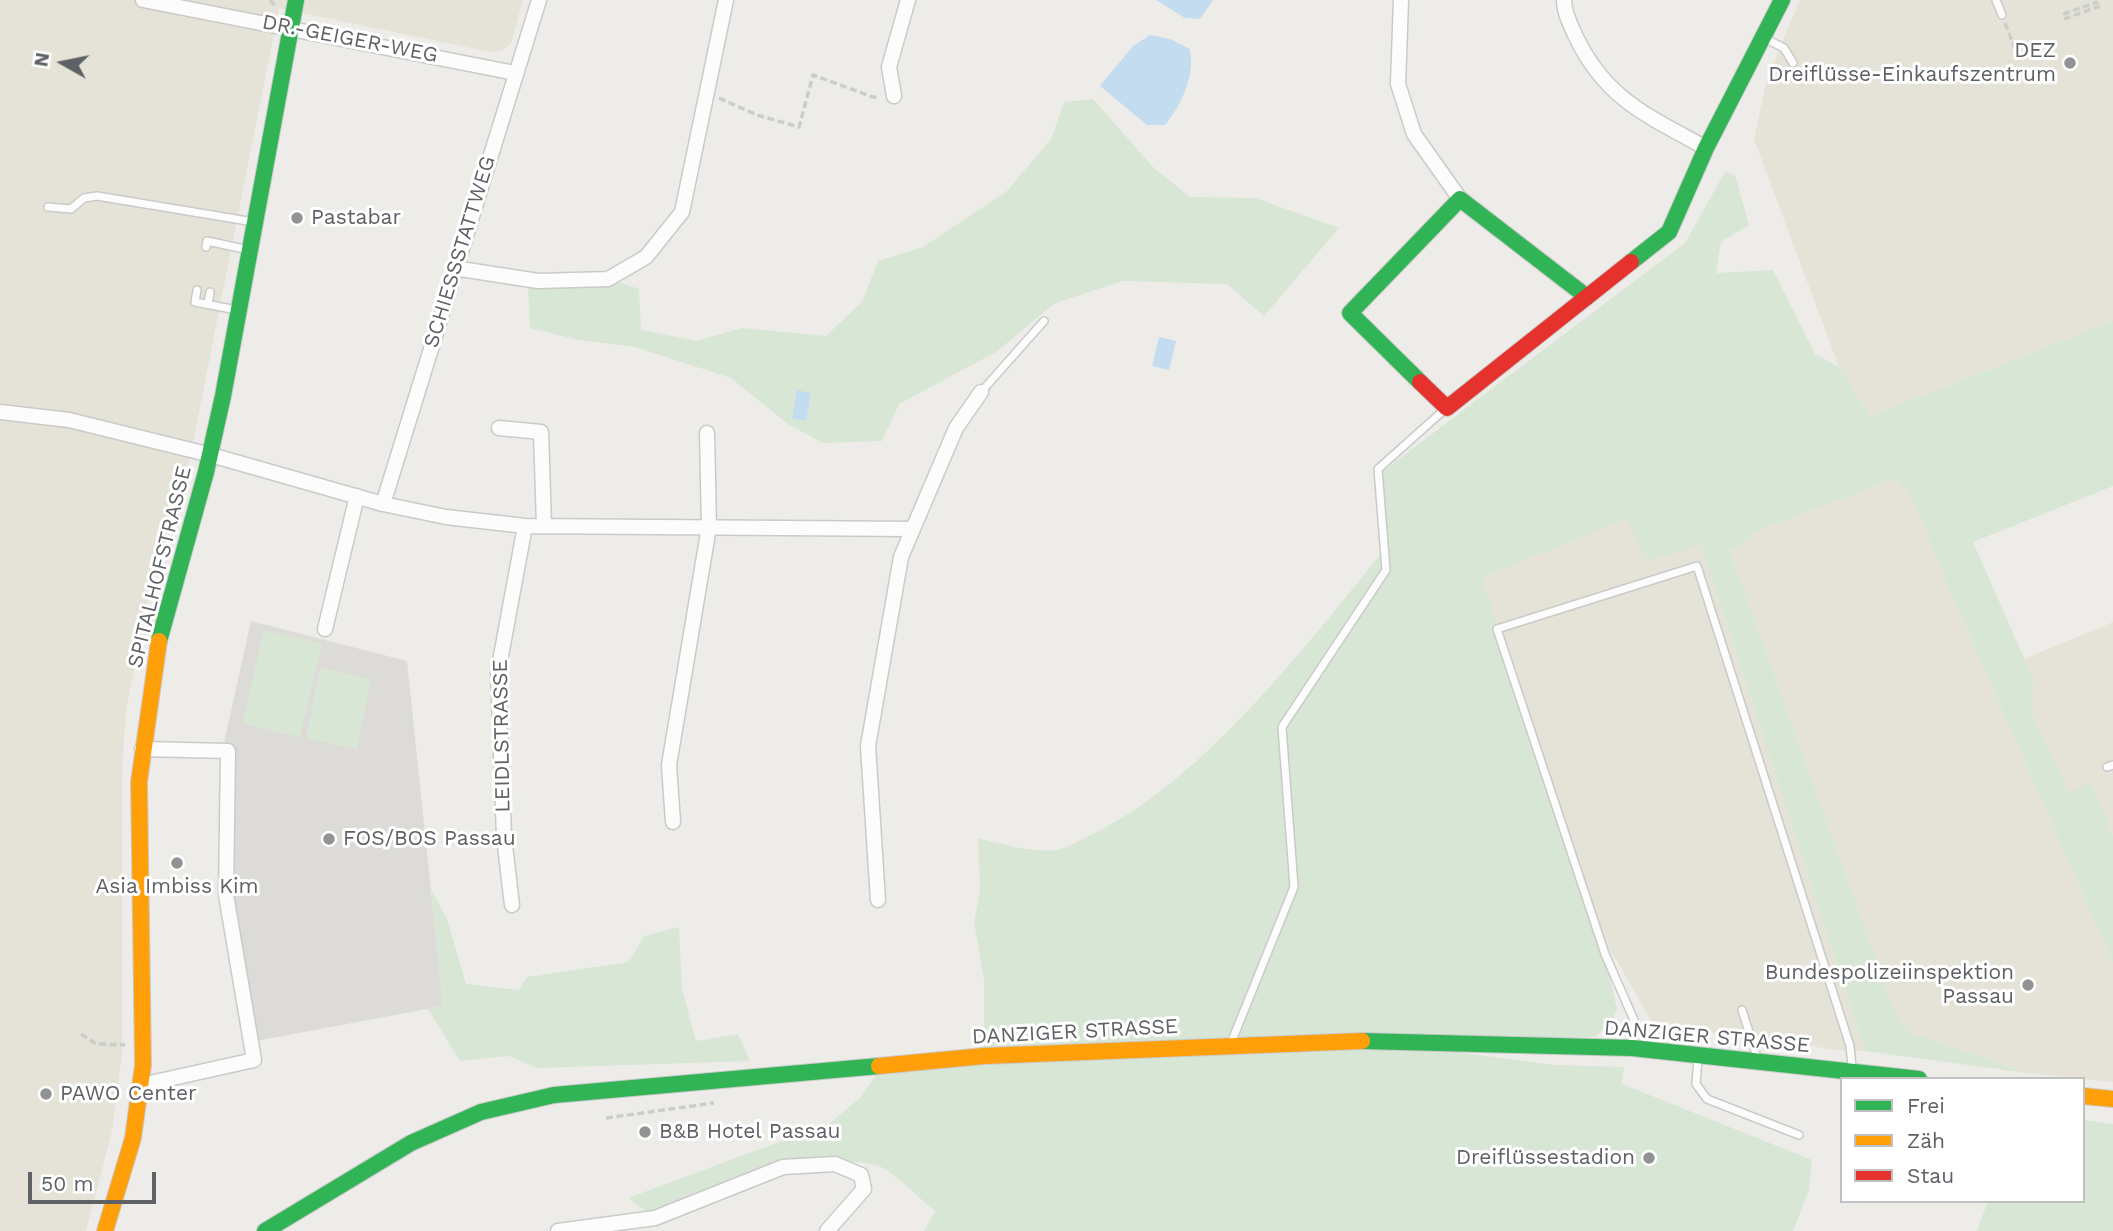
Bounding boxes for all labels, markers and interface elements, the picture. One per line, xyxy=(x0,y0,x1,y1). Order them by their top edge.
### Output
street label: DR.-GEIGER-WEG xyxy=(260,10,440,68)
north arrow xyxy=(28,28,98,98)
place label: DEZ Dreiflüsse-Einkaufszentrum xyxy=(1768,38,2056,88)
text: N xyxy=(29,51,54,68)
marker: DEZ Dreiflüsse-Einkaufszentrum xyxy=(2062,55,2078,71)
street label: SCHIESSSTATTWEG xyxy=(419,153,501,351)
place label: Pastabar xyxy=(311,205,401,231)
marker: Pastabar xyxy=(289,210,305,226)
street label: SPITALHOFSTRASSE xyxy=(123,463,197,671)
street label: LEIDLSTRASSE xyxy=(488,659,516,813)
place label: FOS/BOS Passau xyxy=(343,826,516,852)
marker: FOS/BOS Passau xyxy=(321,831,337,847)
marker: Asia Imbiss Kim xyxy=(169,855,185,871)
place label: Asia Imbiss Kim xyxy=(95,874,259,900)
place label: Bundespolizeiinspektion Passau xyxy=(1765,960,2014,1010)
marker: Bundespolizeiinspektion Passau xyxy=(2020,977,2036,993)
street label: DANZIGER STRASSE xyxy=(971,1014,1179,1050)
street label: DANZIGER STRASSE xyxy=(1603,1015,1811,1059)
legend xyxy=(1840,1077,2085,1203)
place label: PAWO Center xyxy=(60,1081,197,1107)
marker: PAWO Center xyxy=(38,1086,54,1102)
text: Frei xyxy=(1907,1093,1945,1118)
place label: B&B Hotel Passau xyxy=(659,1119,841,1145)
marker: B&B Hotel Passau xyxy=(637,1124,653,1140)
text: Zäh xyxy=(1907,1128,1945,1153)
place label: Dreiflüssestadion xyxy=(1456,1145,1635,1171)
marker: Dreiflüssestadion xyxy=(1641,1150,1657,1166)
scale bar xyxy=(32,1158,159,1202)
text: Stau xyxy=(1907,1163,1954,1188)
text: 50 m xyxy=(41,1171,93,1196)

